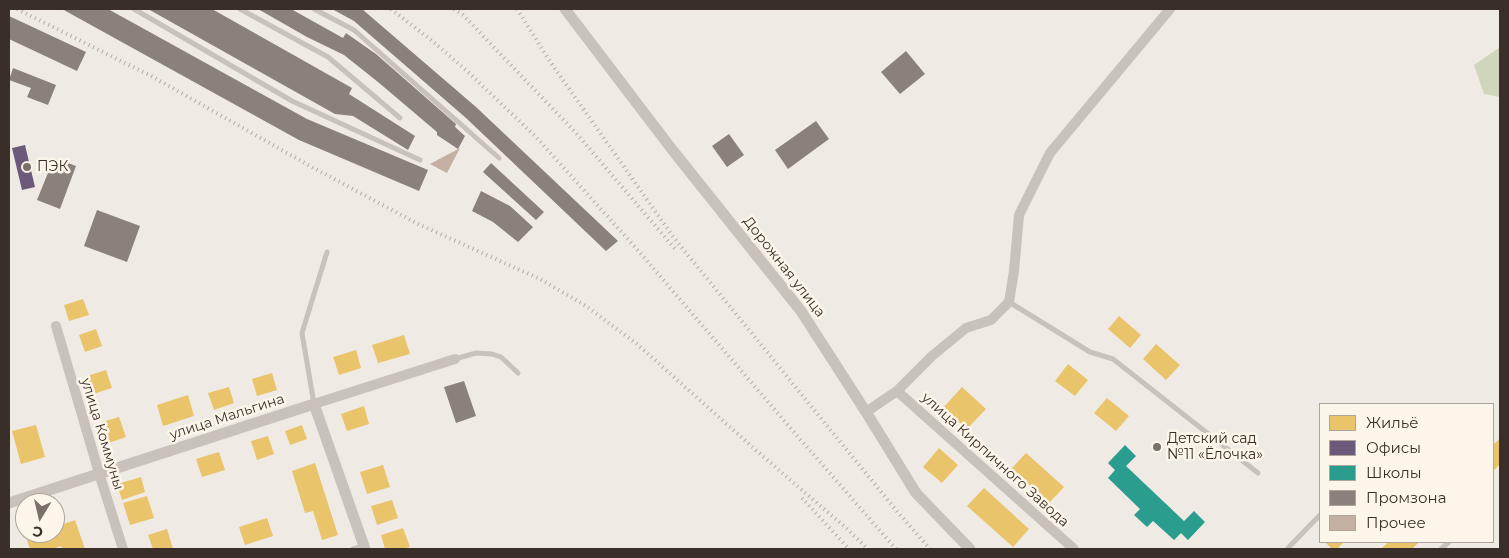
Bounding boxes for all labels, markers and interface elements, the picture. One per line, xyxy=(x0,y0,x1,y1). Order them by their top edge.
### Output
place label: ПЭК xyxy=(37,159,68,175)
marker: ПЭК xyxy=(21,161,33,173)
street label: Дорожная улица xyxy=(739,213,829,321)
street label: улица Коммуны xyxy=(77,376,127,492)
street label: улица Кирпичного Завода xyxy=(918,389,1072,531)
street label: улица Мальгина xyxy=(168,391,286,443)
legend xyxy=(1319,403,1494,543)
text: Жильё xyxy=(1366,413,1419,432)
place label: Детский сад №11 «Ёлочка» xyxy=(1167,431,1263,464)
text: Офисы xyxy=(1366,438,1421,457)
marker: Детский сад №11 «Ёлочка» xyxy=(1151,441,1163,453)
text: Школы xyxy=(1366,463,1422,482)
text: Промзона xyxy=(1366,488,1446,507)
north arrow xyxy=(15,493,65,543)
text: Прочее xyxy=(1366,513,1426,532)
text: С xyxy=(31,522,44,542)

